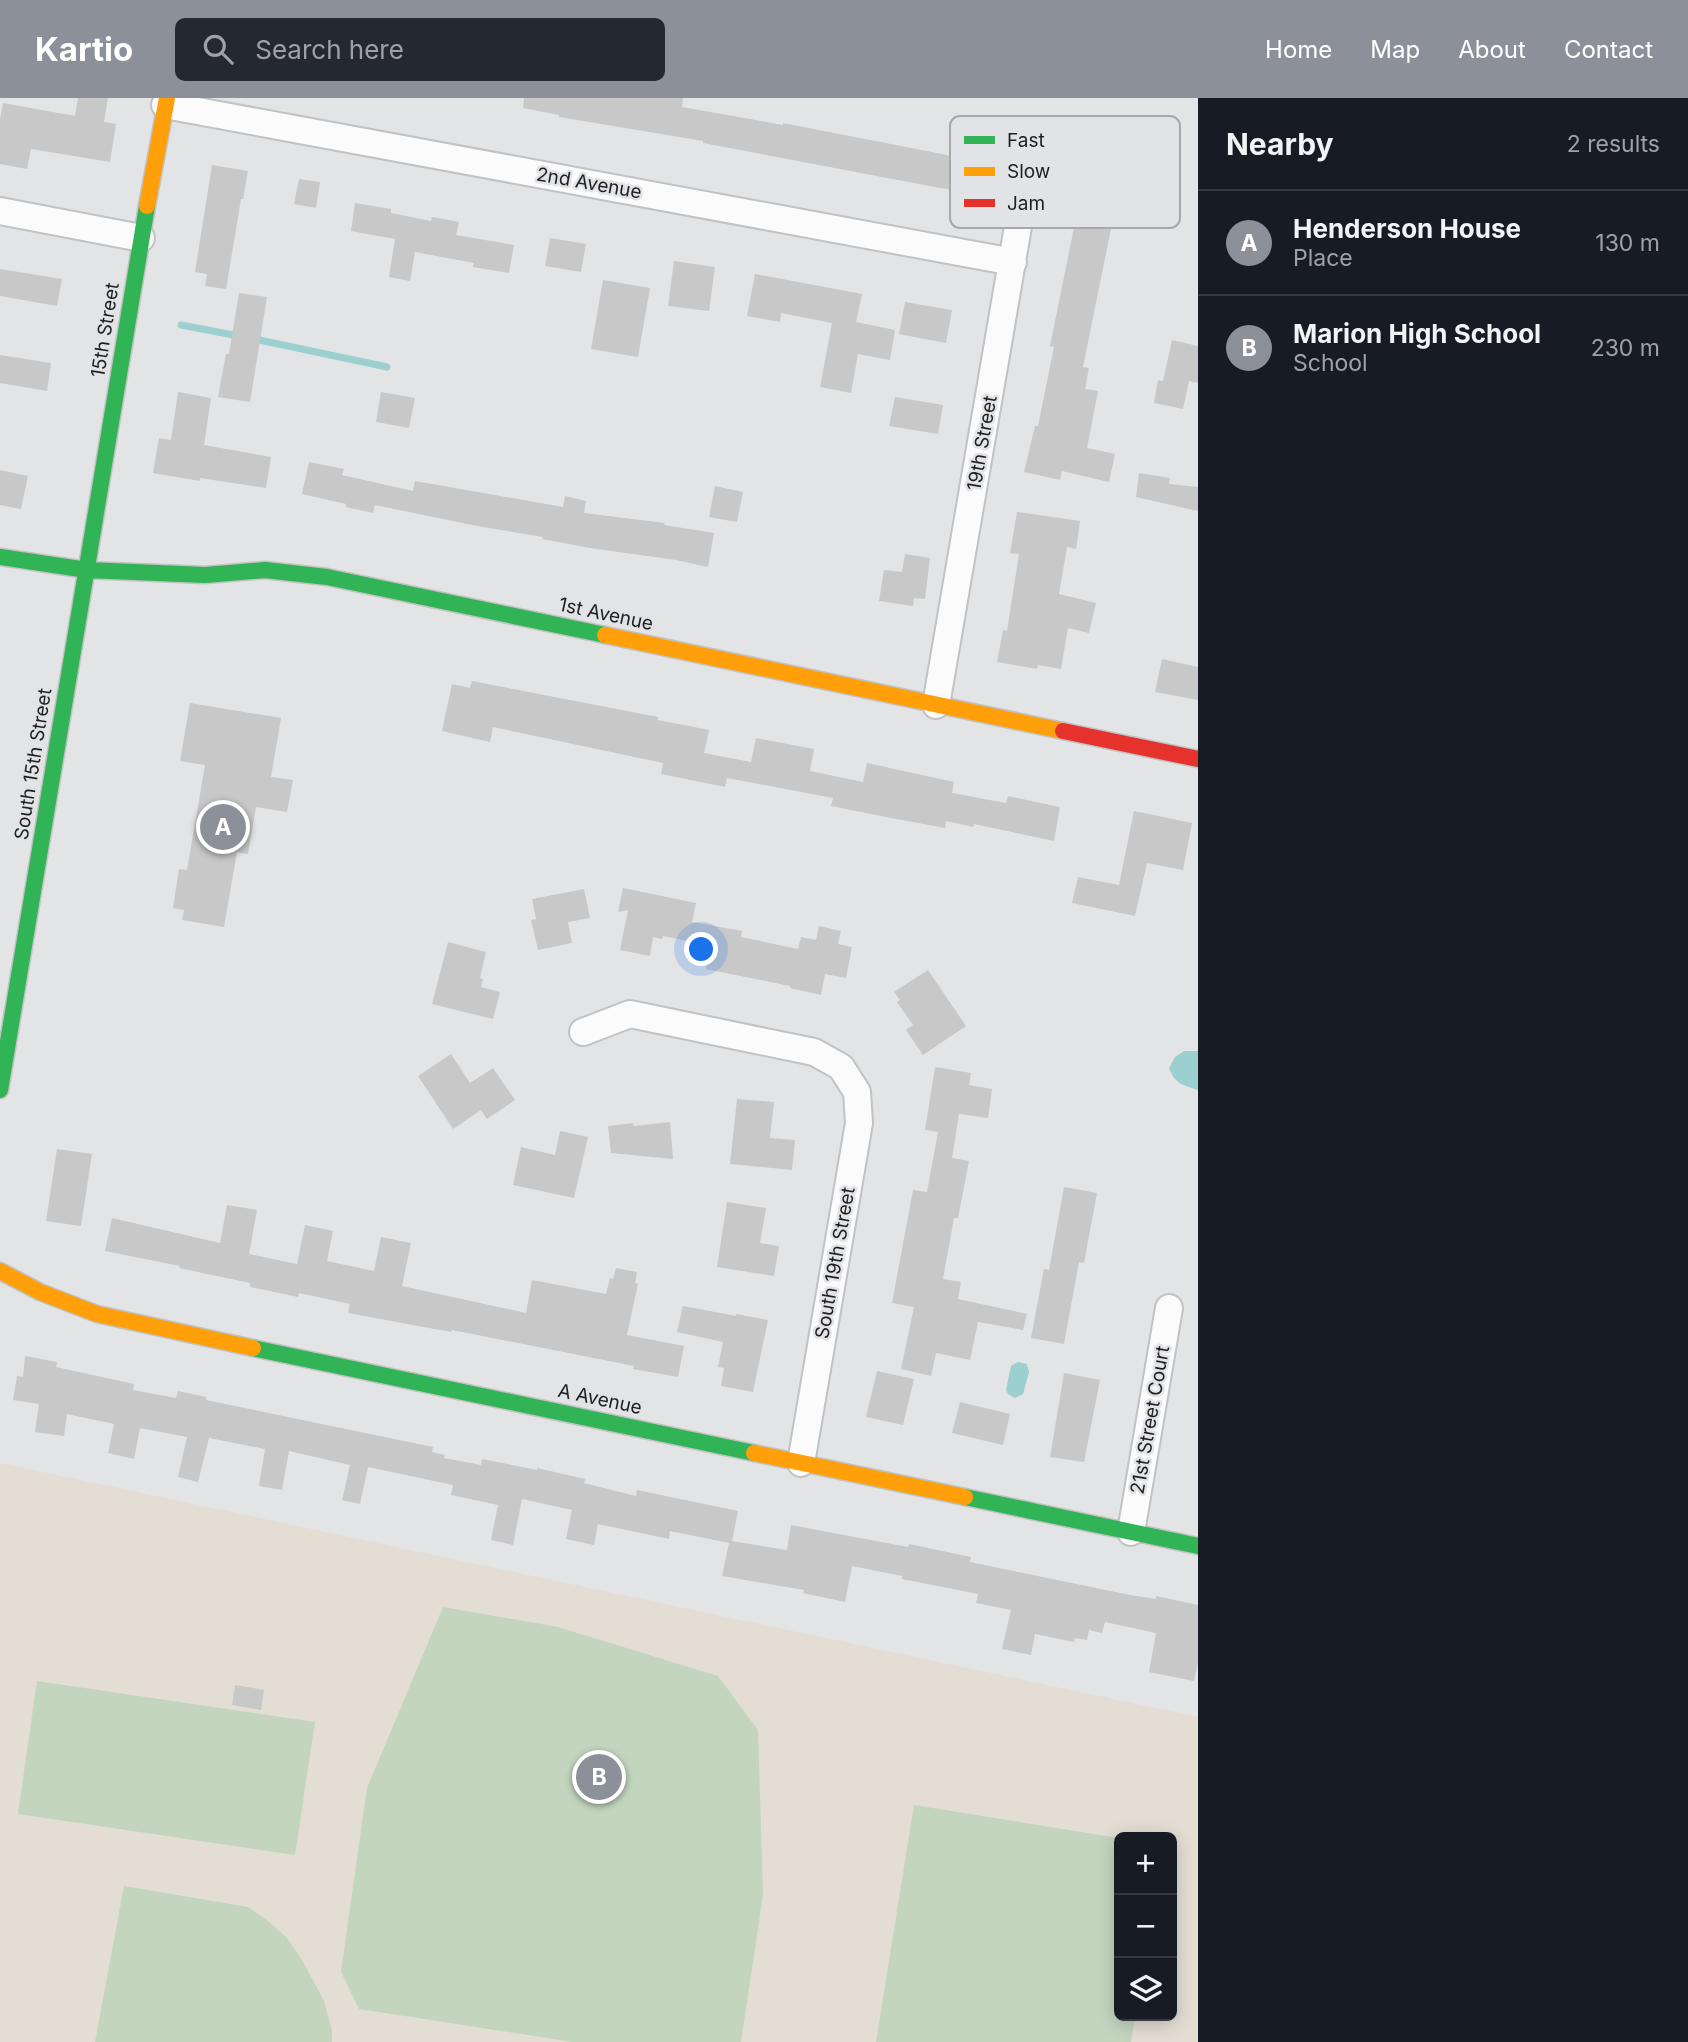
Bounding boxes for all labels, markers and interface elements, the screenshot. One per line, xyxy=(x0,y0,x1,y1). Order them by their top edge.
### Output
search box xyxy=(175,18,665,81)
text: Kartio xyxy=(35,29,133,69)
icon: search xyxy=(199,30,237,68)
text: Search here xyxy=(255,34,404,65)
text: Home xyxy=(1265,35,1332,64)
text: Map xyxy=(1370,35,1420,64)
text: About xyxy=(1458,35,1526,64)
text: Contact xyxy=(1564,35,1653,64)
legend xyxy=(950,116,1180,228)
text: Nearby xyxy=(1226,126,1334,162)
text: Fast xyxy=(1007,129,1045,152)
text: 2 results xyxy=(1567,130,1660,158)
text: Slow xyxy=(1007,160,1050,183)
street label: 2nd Avenue xyxy=(535,162,643,204)
text: Jam xyxy=(1007,192,1045,215)
text: Henderson House xyxy=(1293,213,1521,244)
text: A xyxy=(1240,229,1258,257)
text: 130 m xyxy=(1595,229,1660,257)
text: Place xyxy=(1293,244,1353,272)
street label: 15th Street xyxy=(86,281,124,379)
text: Marion High School xyxy=(1293,318,1541,349)
text: B xyxy=(1241,334,1257,362)
text: 230 m xyxy=(1591,334,1660,362)
text: School xyxy=(1293,349,1368,377)
street label: 19th Street xyxy=(962,394,1002,492)
street label: 1st Avenue xyxy=(557,593,655,635)
street label: South 15th Street xyxy=(10,686,56,842)
pin: A xyxy=(200,801,246,853)
your location xyxy=(684,932,718,966)
street label: South 19th Street xyxy=(810,1185,860,1341)
street label: 21st Street Court xyxy=(1126,1344,1174,1496)
street label: A Avenue xyxy=(556,1379,644,1419)
pin: B xyxy=(576,1751,622,1803)
map controls xyxy=(1114,1832,1177,2021)
button: + xyxy=(1114,1832,1177,1895)
button: − xyxy=(1114,1895,1177,1958)
button: layers xyxy=(1114,1958,1177,2021)

